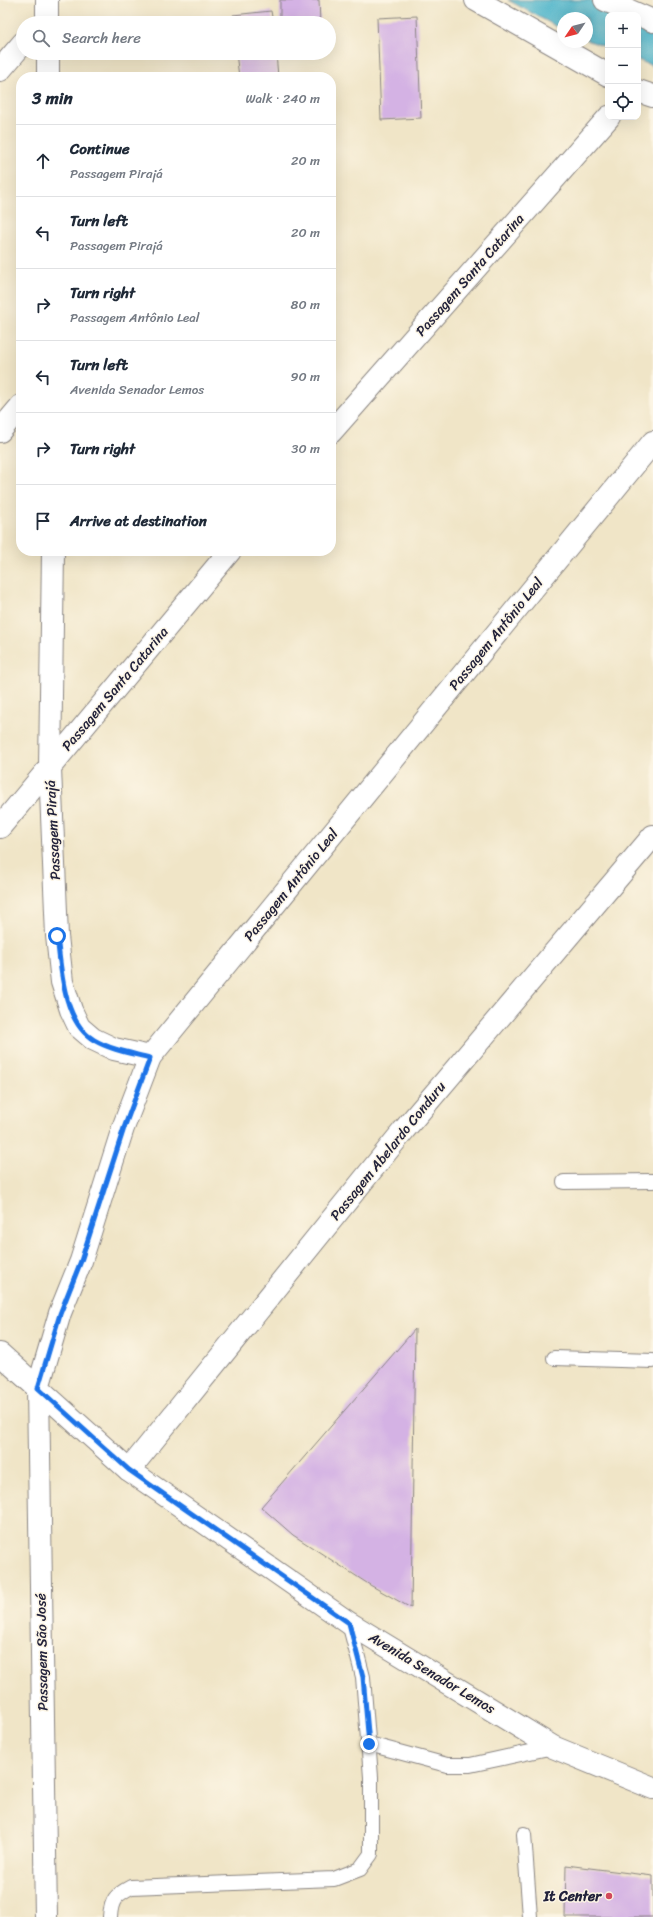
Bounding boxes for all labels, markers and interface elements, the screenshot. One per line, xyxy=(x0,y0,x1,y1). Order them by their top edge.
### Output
north arrow xyxy=(557,12,593,48)
map controls xyxy=(605,12,641,120)
button: + xyxy=(605,12,641,48)
search box xyxy=(16,16,336,60)
text: Search here xyxy=(62,25,141,51)
icon: search xyxy=(30,27,52,49)
button: − xyxy=(605,48,641,84)
text: 3 min xyxy=(32,83,73,113)
button: locate xyxy=(605,84,641,120)
text: Walk · 240 m xyxy=(245,87,320,110)
text: Continue xyxy=(70,136,130,162)
text: 20 m xyxy=(291,149,320,172)
icon: ahead xyxy=(32,150,54,172)
text: Passagem Pirajá xyxy=(70,162,163,185)
text: Turn left xyxy=(70,208,128,234)
street label: Passagem Santa Catarina xyxy=(409,208,531,342)
text: 20 m xyxy=(291,221,320,244)
icon: left xyxy=(32,222,54,244)
text: Passagem Pirajá xyxy=(70,234,163,257)
text: Turn right xyxy=(70,280,135,306)
text: 80 m xyxy=(291,293,320,316)
icon: right xyxy=(32,294,54,316)
text: Passagem Antônio Leal xyxy=(70,306,200,329)
text: Turn left xyxy=(70,352,128,378)
text: 90 m xyxy=(290,365,320,388)
icon: left xyxy=(32,366,54,388)
text: Avenida Senador Lemos xyxy=(70,378,204,401)
text: Turn right xyxy=(70,436,135,462)
text: 30 m xyxy=(291,437,320,460)
icon: right xyxy=(32,438,54,460)
text: Arrive at destination xyxy=(70,508,207,534)
icon: arrive xyxy=(32,510,54,532)
street label: Passagem Antônio Leal xyxy=(442,571,550,696)
street label: Passagem Santa Catarina xyxy=(55,621,175,757)
street label: Passagem Pirajá xyxy=(38,779,68,881)
street label: Passagem Antônio Leal xyxy=(237,822,345,947)
route start xyxy=(48,927,66,945)
street label: Passagem Abelardo Conduru xyxy=(324,1075,453,1226)
street label: Passagem São José xyxy=(28,1593,56,1711)
street label: Avenida Senador Lemos xyxy=(363,1625,501,1721)
route end xyxy=(360,1735,378,1753)
place label: It Center xyxy=(543,1884,602,1909)
marker: It Center xyxy=(604,1891,614,1901)

